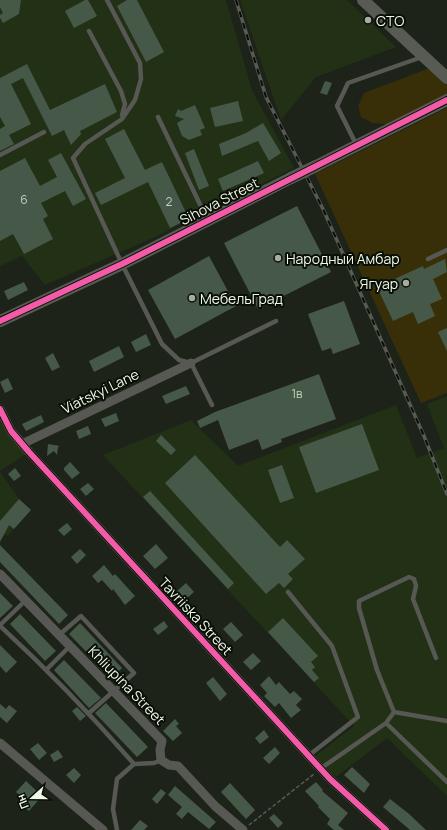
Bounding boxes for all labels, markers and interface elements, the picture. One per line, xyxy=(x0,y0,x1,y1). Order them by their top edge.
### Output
place label: СТО xyxy=(376,11,405,30)
marker: СТО xyxy=(363,15,373,25)
street label: Sihova Street xyxy=(176,173,262,229)
house number: 6 xyxy=(20,191,28,208)
house number: 2 xyxy=(166,193,173,210)
place label: Народный Амбар xyxy=(286,249,400,268)
marker: Народный Амбар xyxy=(273,253,283,263)
place label: Ягуар xyxy=(360,274,398,293)
marker: Ягуар xyxy=(401,278,411,288)
place label: МебельГрад xyxy=(200,289,283,308)
marker: МебельГрад xyxy=(187,293,197,303)
street label: Viatskyi Lane xyxy=(58,364,142,418)
house number: 1в xyxy=(291,385,303,402)
street label: Tavriiska Street xyxy=(155,573,237,659)
street label: Khliupina Street xyxy=(84,641,170,729)
north arrow xyxy=(12,778,52,818)
text: Пн xyxy=(12,792,32,811)

